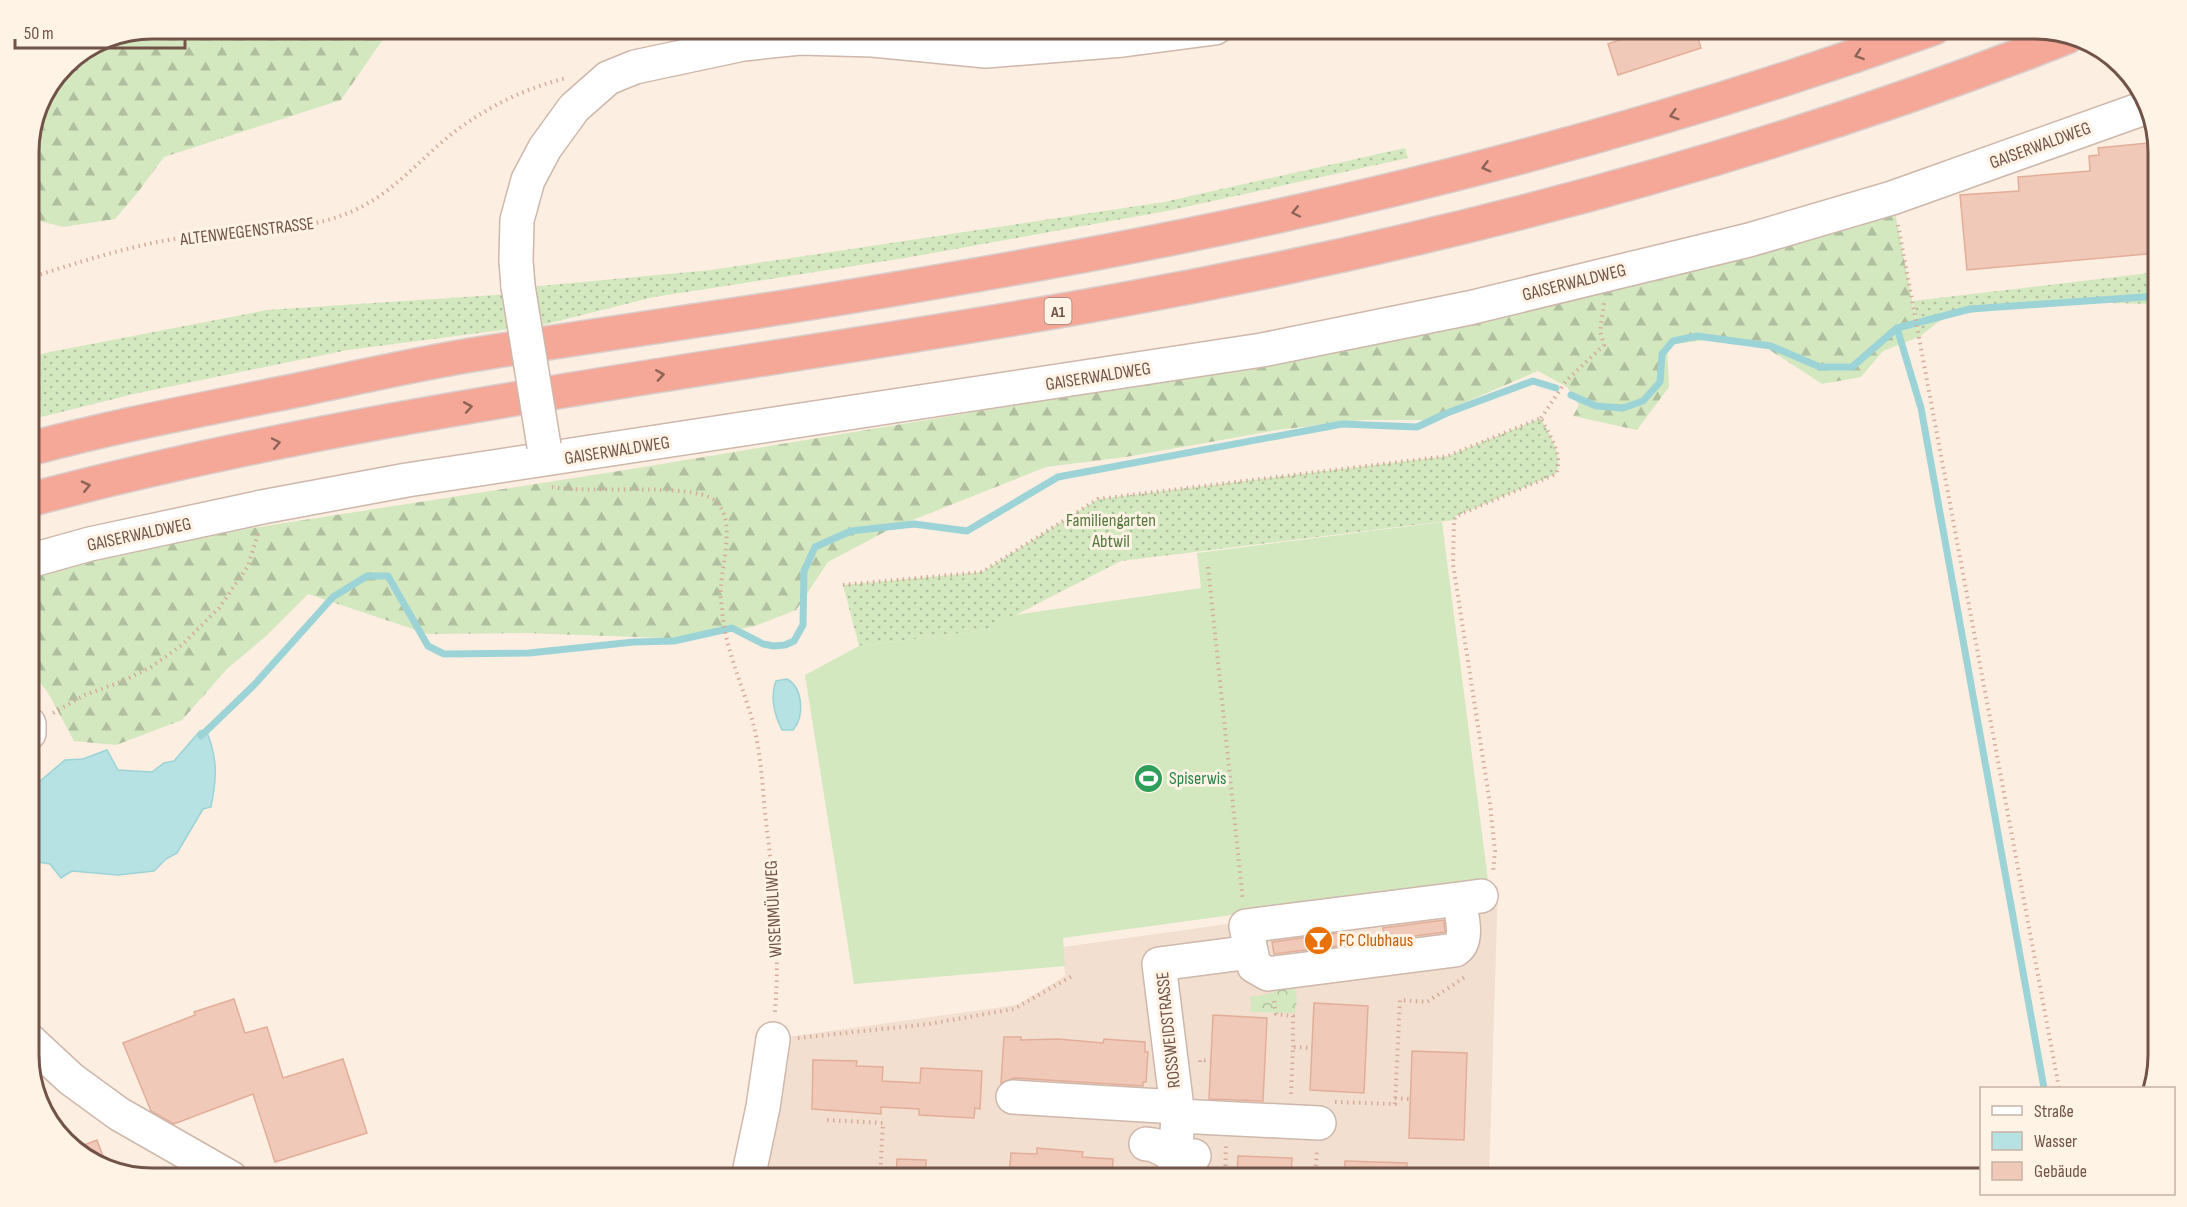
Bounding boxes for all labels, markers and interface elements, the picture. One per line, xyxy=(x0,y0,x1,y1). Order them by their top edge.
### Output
scale bar xyxy=(15,12,184,50)
text: 50 m xyxy=(24,23,54,44)
one-way arrow xyxy=(1854,47,1865,60)
one-way arrow xyxy=(1669,108,1680,120)
street label: GAISERWALDWEG xyxy=(1987,117,2094,173)
one-way arrow xyxy=(1481,160,1492,172)
one-way arrow xyxy=(1292,205,1302,218)
street label: ALTENWEGENSTRASSE xyxy=(178,213,315,250)
street label: GAISERWALDWEG xyxy=(1520,259,1628,305)
road number: A1 xyxy=(1044,298,1072,324)
street label: GAISERWALDWEG xyxy=(1044,358,1152,395)
one-way arrow xyxy=(655,370,664,382)
one-way arrow xyxy=(463,402,472,414)
street label: GAISERWALDWEG xyxy=(563,432,671,469)
one-way arrow xyxy=(271,437,281,450)
one-way arrow xyxy=(80,480,90,493)
park label: Familiengarten Abtwil xyxy=(1066,510,1156,552)
street label: GAISERWALDWEG xyxy=(85,513,193,556)
sports icon: Spiserwis xyxy=(1132,762,1164,794)
place label: Spiserwis xyxy=(1169,768,1227,789)
street label: WISENMÜLIWEG xyxy=(760,860,787,958)
bar icon: FC Clubhaus xyxy=(1302,924,1334,956)
place label: FC Clubhaus xyxy=(1339,930,1413,951)
street label: ROSSWEIDSTRASSE xyxy=(1152,971,1185,1089)
legend xyxy=(1980,1087,2175,1195)
text: Straße xyxy=(2034,1101,2074,1122)
text: Wasser xyxy=(2034,1131,2077,1152)
text: Gebäude xyxy=(2034,1161,2087,1182)

